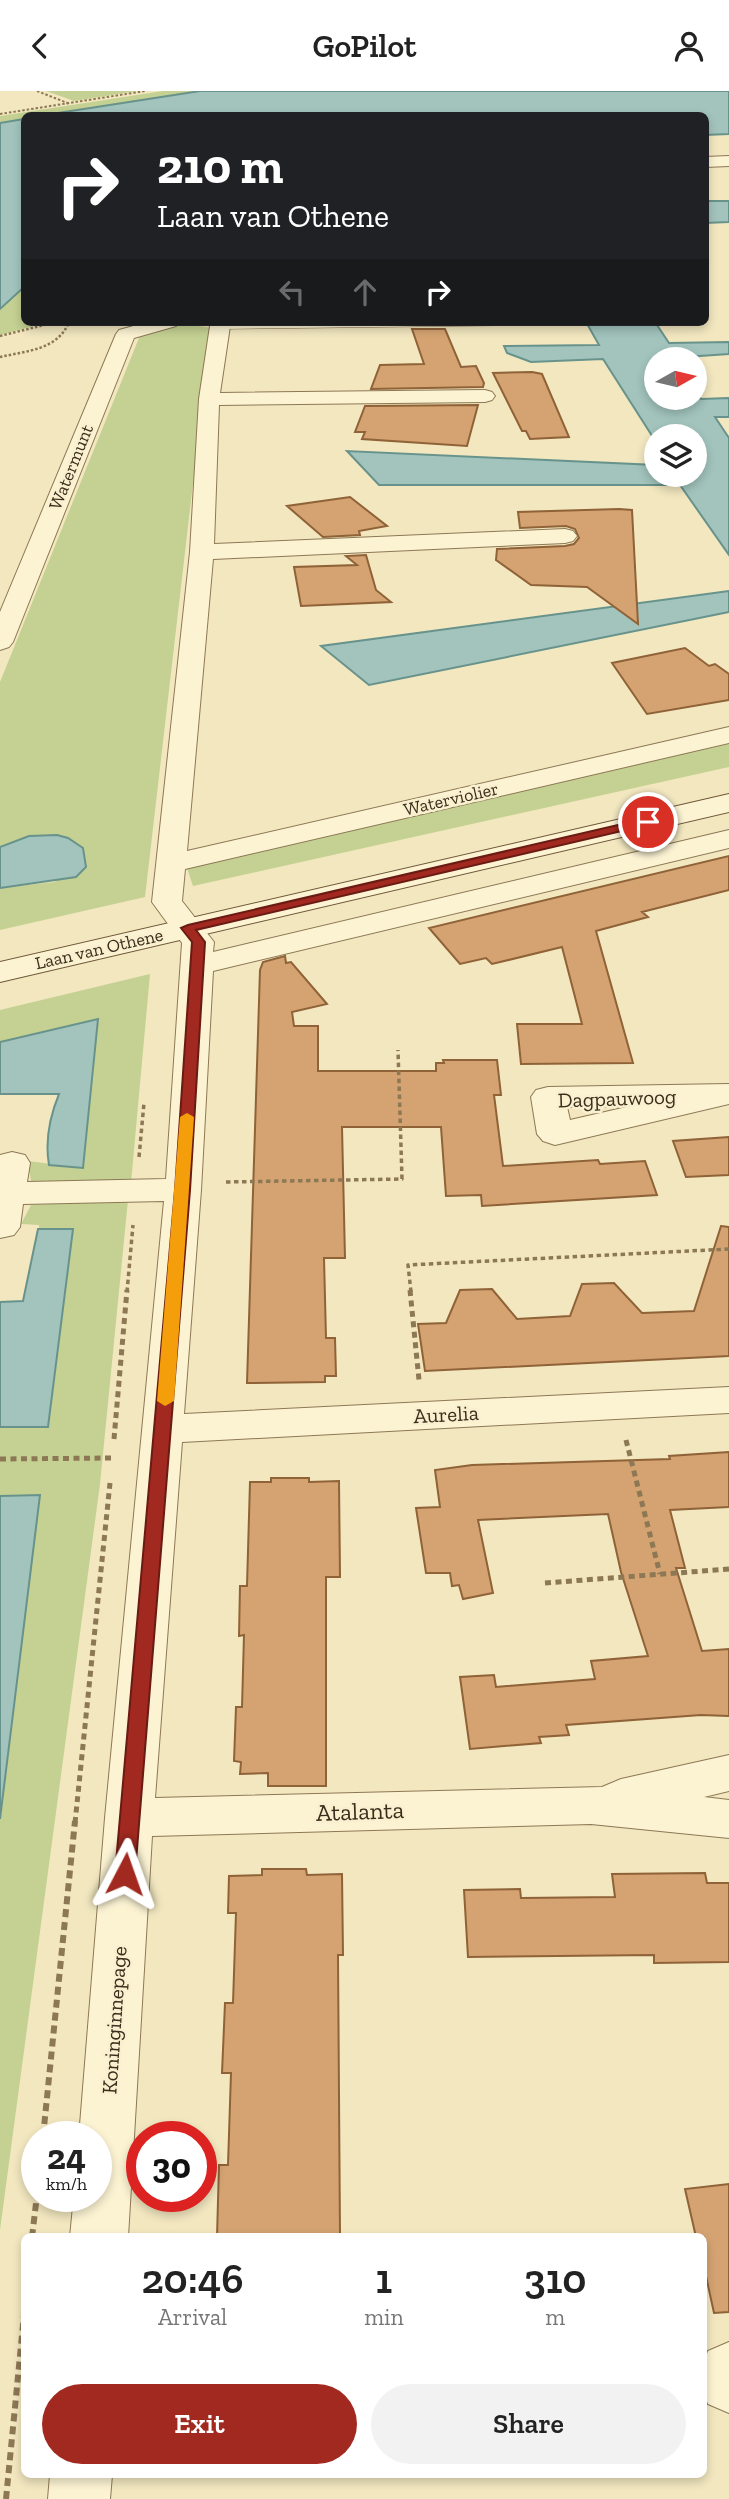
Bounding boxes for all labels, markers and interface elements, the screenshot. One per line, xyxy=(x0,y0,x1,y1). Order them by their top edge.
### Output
icon: back xyxy=(21,27,59,65)
text: GoPilot xyxy=(313,27,416,65)
icon: person xyxy=(670,27,708,65)
text: 210 m xyxy=(157,137,283,196)
icon: right xyxy=(42,140,133,231)
text: Laan van Othene xyxy=(157,197,389,235)
icon: left xyxy=(273,273,311,311)
icon: ahead xyxy=(346,273,384,311)
icon: right xyxy=(419,273,457,311)
north arrow xyxy=(644,347,707,409)
map controls xyxy=(644,347,707,487)
street label: Watermunt xyxy=(44,421,98,513)
button: layers xyxy=(644,424,707,487)
street label: Waterviolier xyxy=(401,777,501,821)
pin xyxy=(618,792,678,852)
icon: arrive xyxy=(629,803,667,841)
street label: Laan van Othene xyxy=(33,924,165,974)
street label: Dagpauwoog xyxy=(557,1083,677,1113)
street label: Aurelia xyxy=(413,1400,479,1428)
street label: Atalanta xyxy=(316,1795,405,1827)
position arrow xyxy=(88,1837,162,1911)
street label: Koninginnepage xyxy=(96,1945,132,2095)
speed limit sign: 30 xyxy=(126,2121,217,2212)
text: 24 xyxy=(47,2136,86,2178)
text: km/h xyxy=(46,2173,87,2195)
text: 20:46 xyxy=(141,2253,244,2304)
text: 1 xyxy=(376,2253,392,2304)
text: 310 xyxy=(524,2253,587,2304)
text: Arrival xyxy=(158,2303,227,2331)
text: min xyxy=(364,2303,404,2331)
text: m xyxy=(545,2303,565,2331)
button: Exit xyxy=(42,2384,357,2464)
button: Share xyxy=(371,2384,686,2464)

